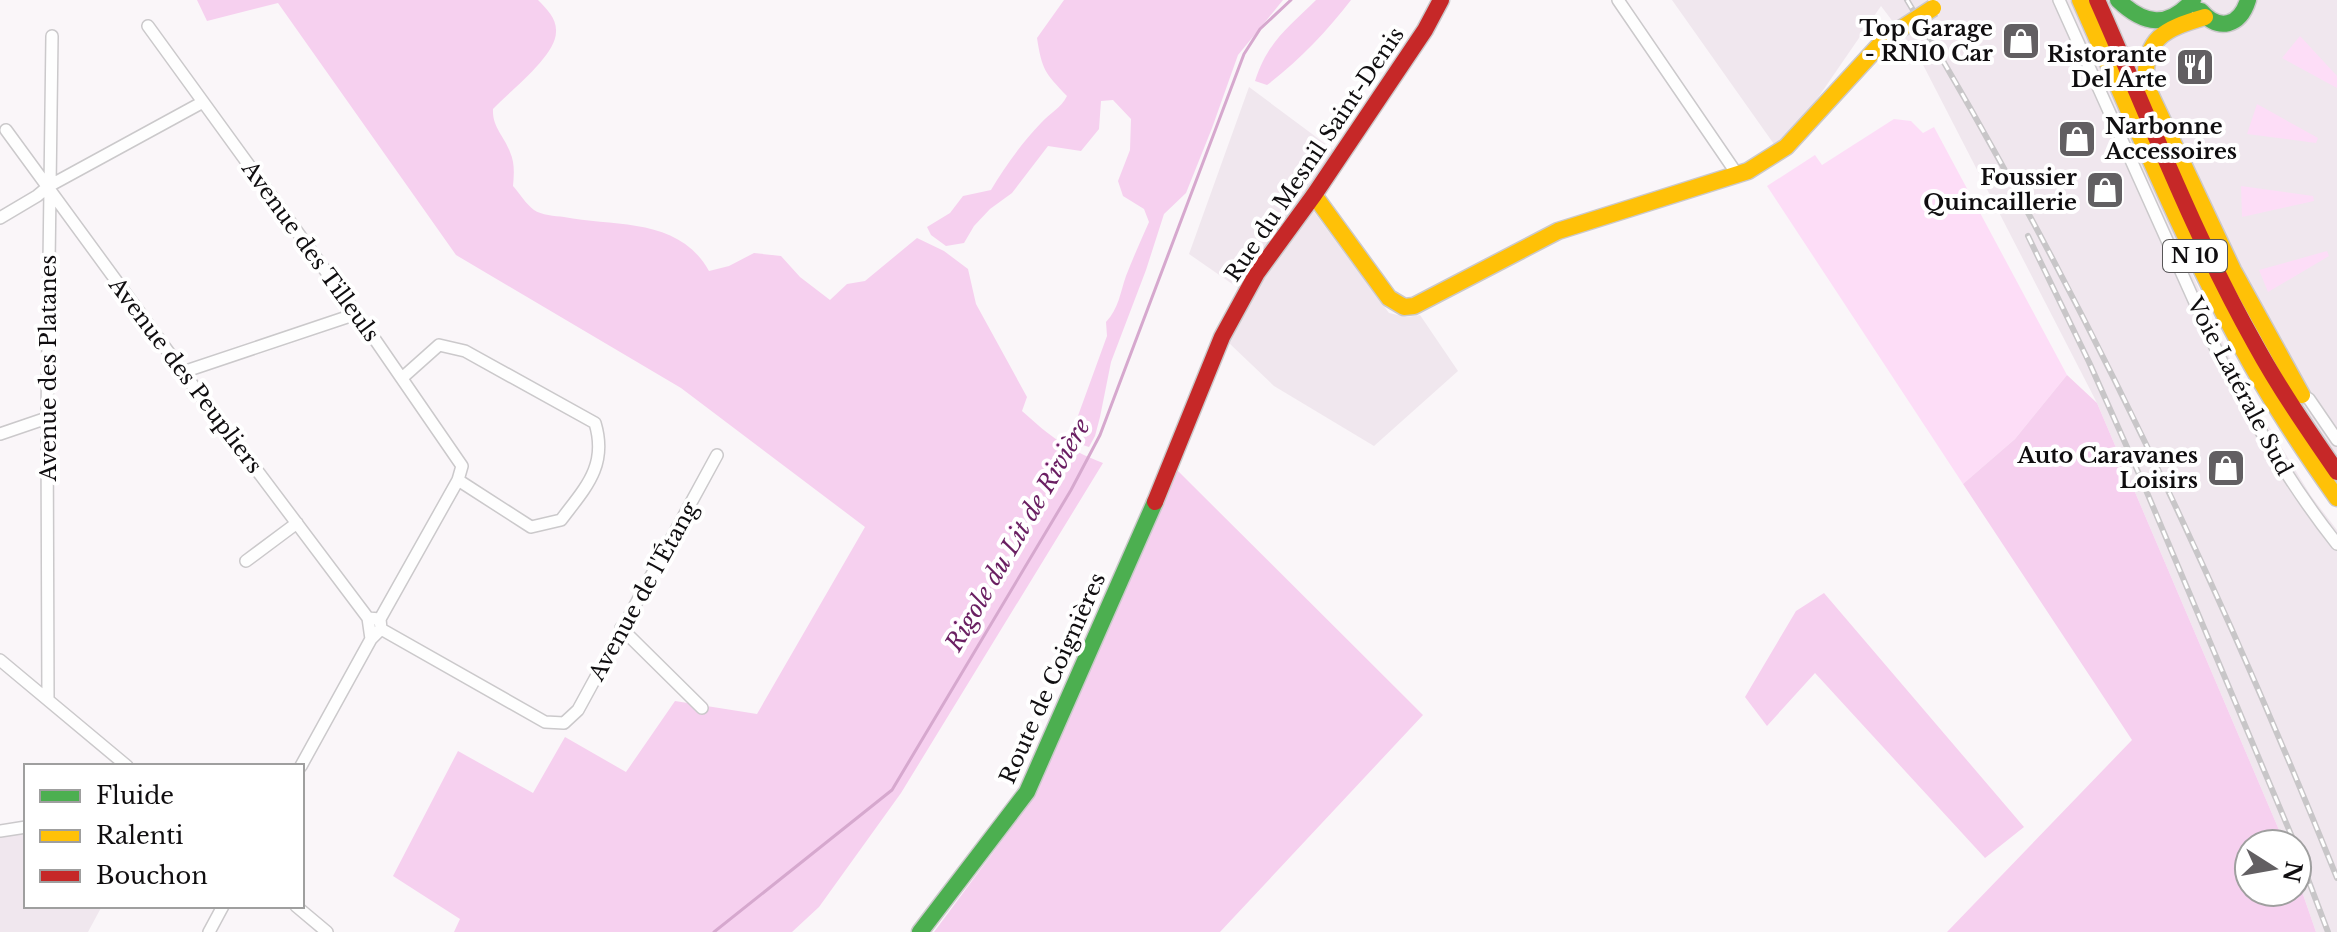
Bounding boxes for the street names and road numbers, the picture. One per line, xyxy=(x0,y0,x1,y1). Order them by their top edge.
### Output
street label: Rue du Mesnil Saint-Denis xyxy=(1219,22,1410,287)
street label: Avenue des Tilleuls xyxy=(235,155,385,347)
road number: N 10 xyxy=(2163,240,2227,272)
street label: Avenue des Platanes xyxy=(35,255,62,482)
street label: Avenue des Peupliers xyxy=(103,271,268,479)
street label: Voie Latérale Sud xyxy=(2181,292,2298,480)
street label: Avenue de l'Étang xyxy=(582,496,704,686)
street label: Route de Coignières xyxy=(994,569,1111,788)

